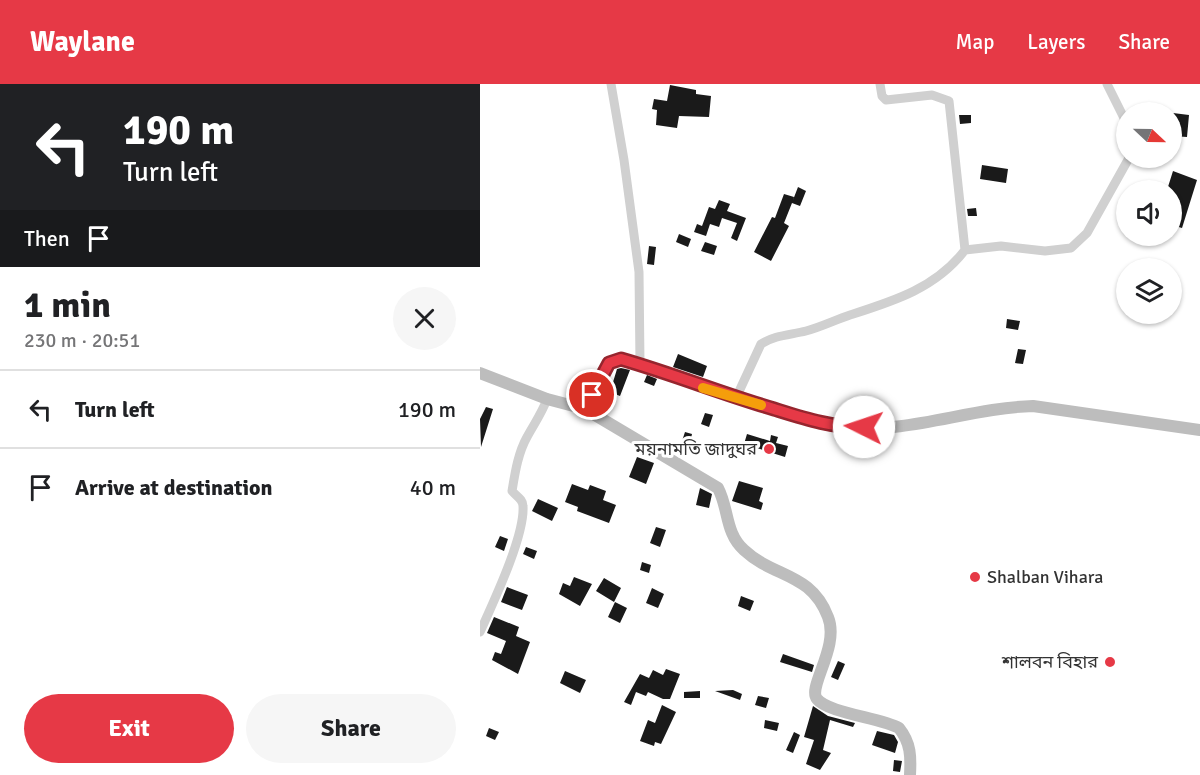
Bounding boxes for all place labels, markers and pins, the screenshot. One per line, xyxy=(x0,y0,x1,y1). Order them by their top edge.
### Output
pin xyxy=(566,369,617,420)
place label: ময়নামতি জাদুঘর xyxy=(633,438,757,460)
marker: ময়নামতি জাদুঘর xyxy=(762,442,776,456)
place label: Shalban Vihara xyxy=(987,566,1103,588)
marker: Shalban Vihara xyxy=(968,570,982,584)
place label: শালবন বিহার xyxy=(1001,651,1098,673)
marker: শালবন বিহার xyxy=(1103,655,1117,669)

